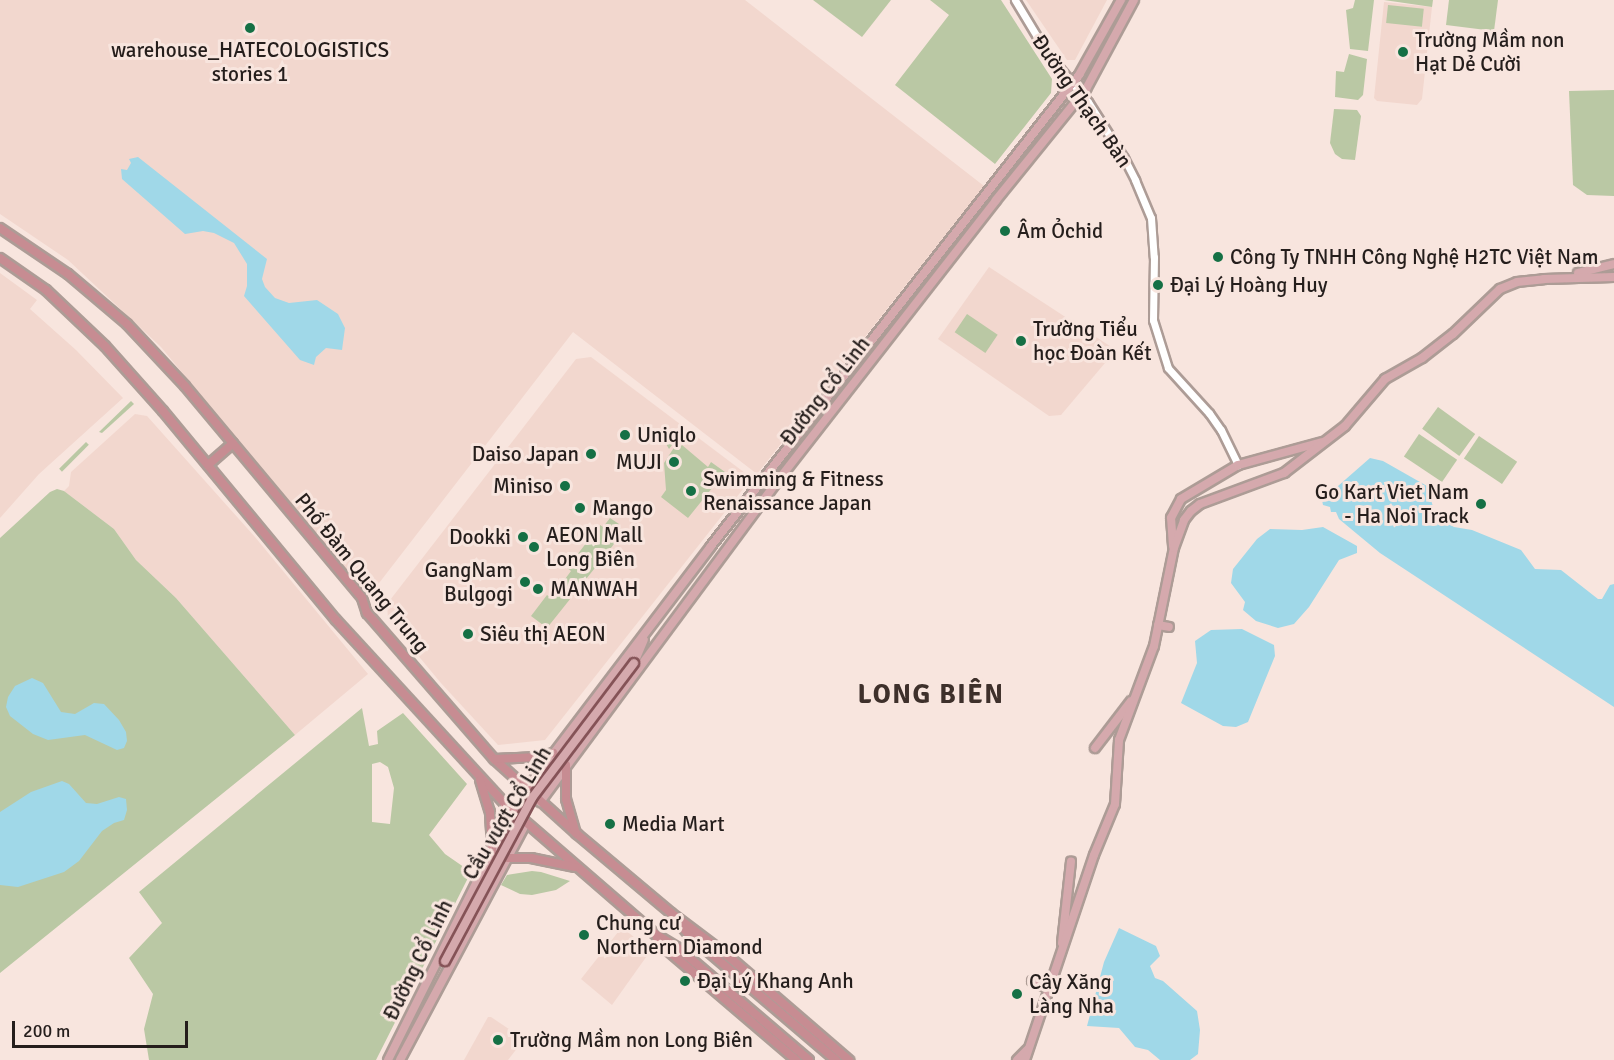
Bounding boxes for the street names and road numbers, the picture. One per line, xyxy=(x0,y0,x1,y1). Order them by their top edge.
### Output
street label: Đường Thạch Bàn xyxy=(1027,30,1137,172)
street label: Đường Cổ Linh xyxy=(775,332,875,450)
street label: Phố Đàm Quang Trung xyxy=(290,488,434,658)
street label: Cầu vượt Cổ Linh xyxy=(457,742,557,884)
street label: Đường Cổ Linh xyxy=(378,896,458,1024)

